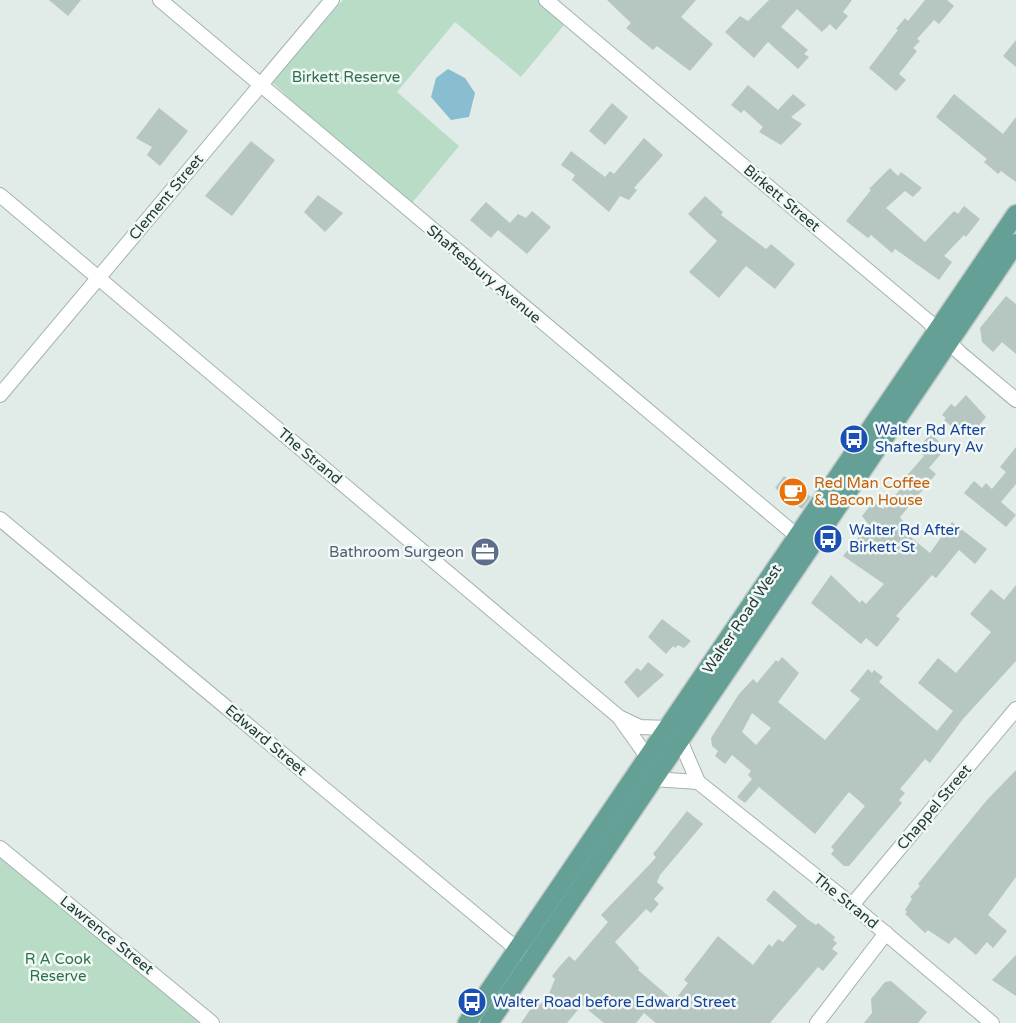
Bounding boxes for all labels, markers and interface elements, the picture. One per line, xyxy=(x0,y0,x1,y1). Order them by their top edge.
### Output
park label: Birkett Reserve xyxy=(292,68,400,86)
street label: Clement Street xyxy=(125,150,207,244)
street label: Birkett Street xyxy=(740,161,824,235)
street label: Shaftesbury Avenue xyxy=(423,221,545,327)
place label: Walter Rd After Shaftesbury Av xyxy=(875,421,986,456)
bus stop icon: Walter Rd After Shaftesbury Av xyxy=(838,423,870,455)
street label: The Strand xyxy=(274,424,346,488)
place label: Red Man Coffee & Bacon House xyxy=(814,474,930,509)
cafe icon: Red Man Coffee & Bacon House xyxy=(777,476,809,508)
place label: Walter Rd After Birkett St xyxy=(849,521,960,556)
bus stop icon: Walter Rd After Birkett St xyxy=(812,523,844,555)
office icon: Bathroom Surgeon xyxy=(469,536,501,568)
place label: Bathroom Surgeon xyxy=(329,543,464,561)
street label: Walter Road West xyxy=(699,561,785,677)
street label: Edward Street xyxy=(222,701,311,779)
street label: Chappel Street xyxy=(893,760,975,853)
street label: The Strand xyxy=(810,869,882,933)
street label: Lawrence Street xyxy=(57,892,158,978)
park label: R A Cook Reserve xyxy=(25,950,91,985)
bus stop icon: Walter Road before Edward Street xyxy=(456,986,488,1018)
place label: Walter Road before Edward Street xyxy=(493,993,736,1011)

